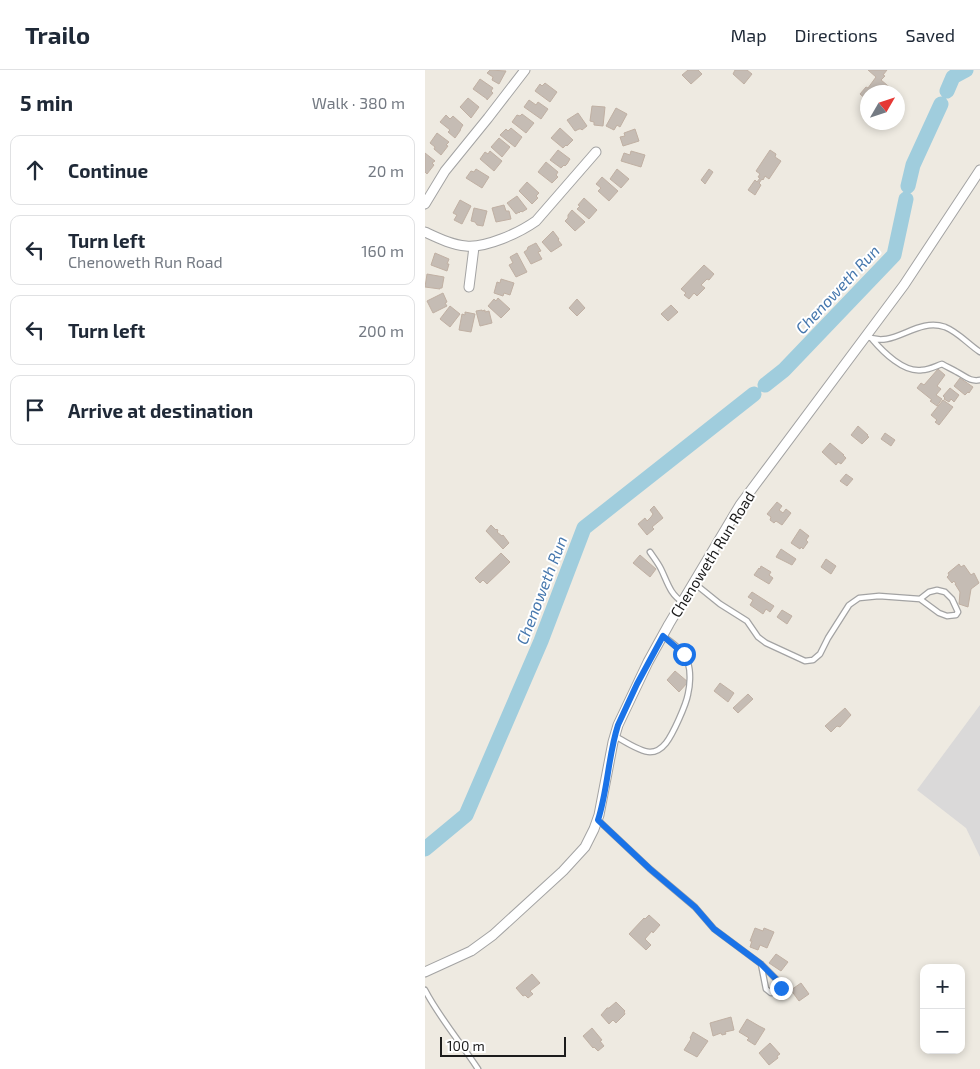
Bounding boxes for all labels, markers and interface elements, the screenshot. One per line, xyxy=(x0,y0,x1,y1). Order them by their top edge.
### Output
text: Trailo xyxy=(25,20,90,49)
text: Map xyxy=(730,24,767,46)
text: Directions xyxy=(795,24,878,46)
text: Saved xyxy=(906,24,955,46)
north arrow xyxy=(860,85,905,130)
text: 5 min xyxy=(20,90,73,115)
text: Walk · 380 m xyxy=(312,93,405,112)
icon: ahead xyxy=(21,156,49,184)
text: Continue xyxy=(68,159,148,182)
text: 20 m xyxy=(368,161,404,180)
text: Turn left xyxy=(68,229,145,252)
icon: left xyxy=(21,236,49,264)
text: 160 m xyxy=(361,241,404,260)
water label: Chenoweth Run xyxy=(791,241,883,337)
text: Chenoweth Run Road xyxy=(68,252,223,271)
icon: left xyxy=(21,316,49,344)
text: Turn left xyxy=(68,319,145,342)
text: 200 m xyxy=(358,321,404,340)
icon: arrive xyxy=(21,396,49,424)
text: Arrive at destination xyxy=(68,399,253,422)
street label: Chenoweth Run Road xyxy=(666,488,758,620)
water label: Chenoweth Run xyxy=(512,533,570,647)
route start xyxy=(673,643,696,666)
map controls xyxy=(920,964,965,1054)
button: + xyxy=(920,964,965,1009)
route end xyxy=(770,977,793,1000)
button: − xyxy=(920,1009,965,1054)
scale bar xyxy=(440,1034,566,1057)
text: 100 m xyxy=(447,1037,485,1054)

